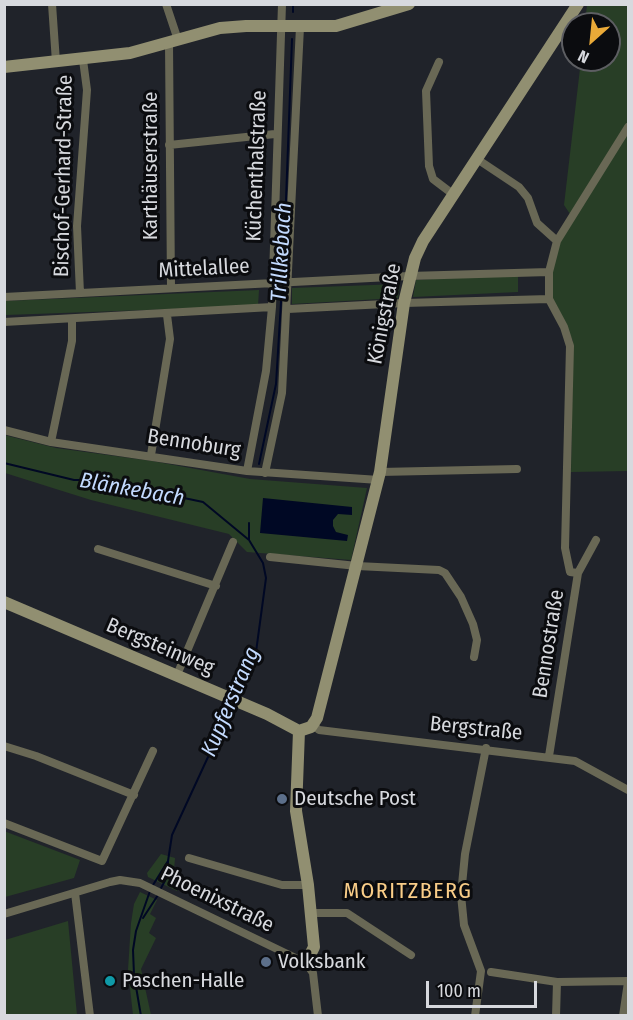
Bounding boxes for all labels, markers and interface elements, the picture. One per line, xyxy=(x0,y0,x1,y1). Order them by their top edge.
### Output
north arrow xyxy=(561,12,621,72)
text: N xyxy=(575,46,592,67)
street label: Bischof-Gerhard-Straße xyxy=(50,75,78,277)
street label: Küchenthalstraße xyxy=(242,90,272,242)
street label: Karthäuserstraße xyxy=(138,92,164,240)
water label: Trillkebach xyxy=(266,202,298,302)
street label: Mittelallee xyxy=(158,254,250,284)
street label: Königstraße xyxy=(363,261,407,367)
street label: Bennoburg xyxy=(146,424,242,464)
water label: Blänkebach xyxy=(78,468,186,512)
street label: Bennostraße xyxy=(528,588,570,700)
street label: Bergsteinweg xyxy=(102,613,218,681)
water label: Kupferstrang xyxy=(196,643,266,761)
street label: Bergstraße xyxy=(428,712,524,746)
place label: Deutsche Post xyxy=(294,786,416,812)
marker: Deutsche Post xyxy=(275,792,289,806)
street label: Phoenixstraße xyxy=(156,862,278,938)
district label: MORITZBERG xyxy=(344,879,472,905)
place label: Volksbank xyxy=(278,949,366,975)
marker: Volksbank xyxy=(259,955,273,969)
place label: Paschen-Halle xyxy=(122,968,244,994)
scale bar xyxy=(429,969,540,1007)
marker: Paschen-Halle xyxy=(103,974,117,988)
text: 100 m xyxy=(437,980,481,1002)

